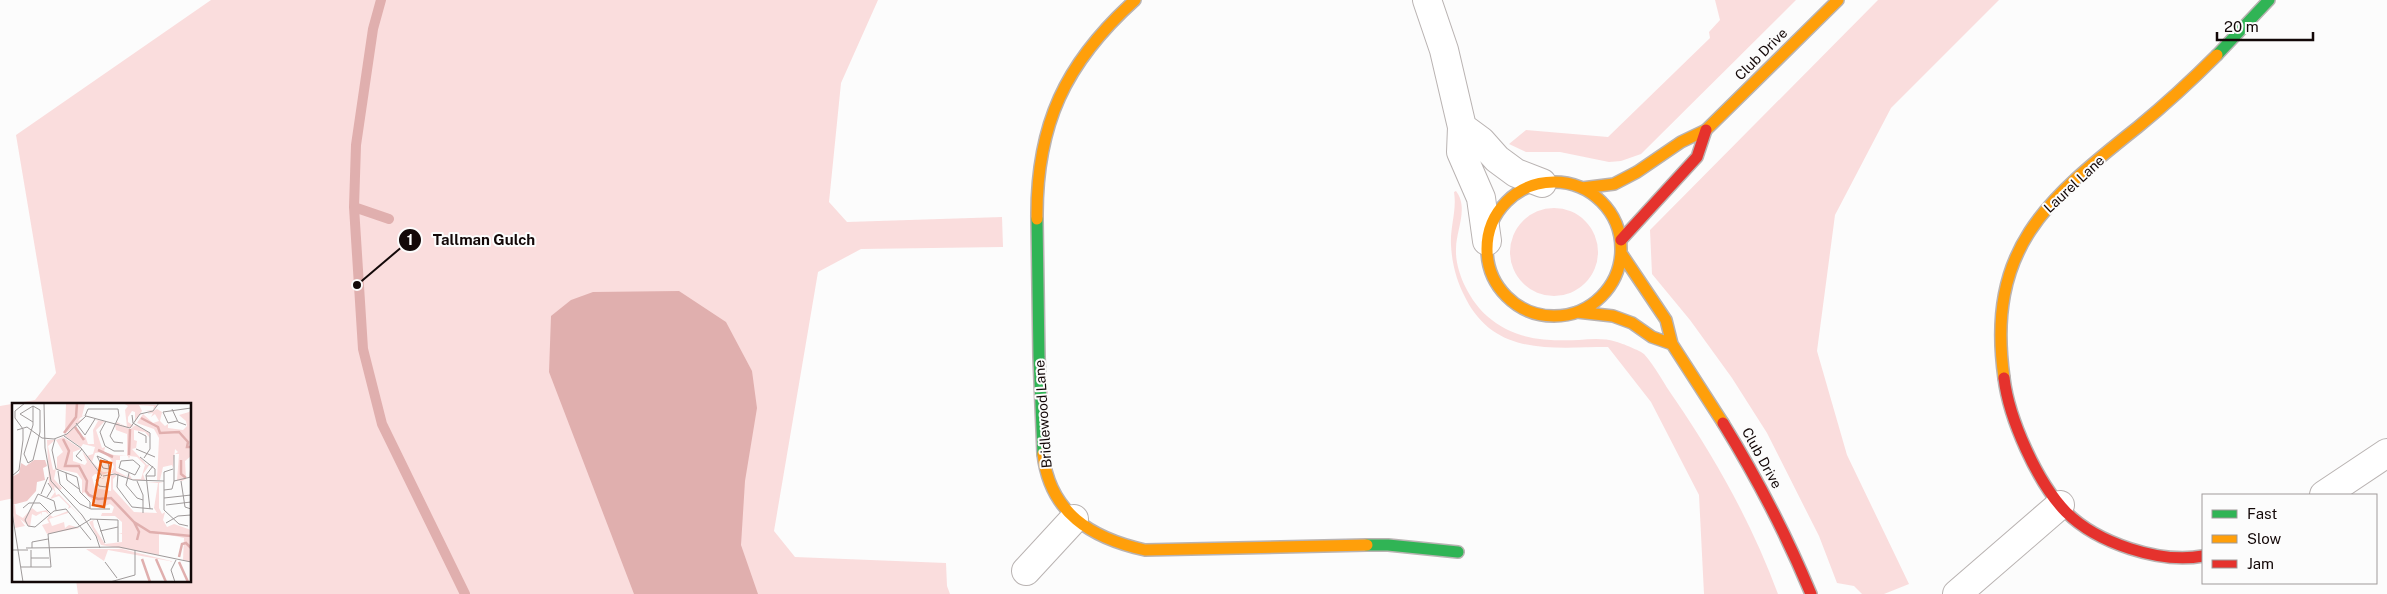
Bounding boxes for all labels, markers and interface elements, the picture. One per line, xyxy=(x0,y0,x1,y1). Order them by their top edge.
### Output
scale bar xyxy=(2217,10,2313,42)
text: 20 m xyxy=(2224,18,2259,35)
street label: Club Drive xyxy=(1732,25,1790,83)
street label: Laurel Lane xyxy=(2041,152,2107,216)
callout: Tallman Gulch xyxy=(398,225,545,255)
text: 1 xyxy=(407,231,413,248)
text: Tallman Gulch xyxy=(433,231,535,248)
street label: Bridlewood Lane xyxy=(1031,359,1055,469)
inset map xyxy=(12,403,191,582)
street label: Club Drive xyxy=(1739,425,1785,491)
legend xyxy=(2202,494,2377,584)
text: Fast xyxy=(2247,505,2277,522)
text: Slow xyxy=(2247,530,2282,547)
text: Jam xyxy=(2247,555,2274,572)

